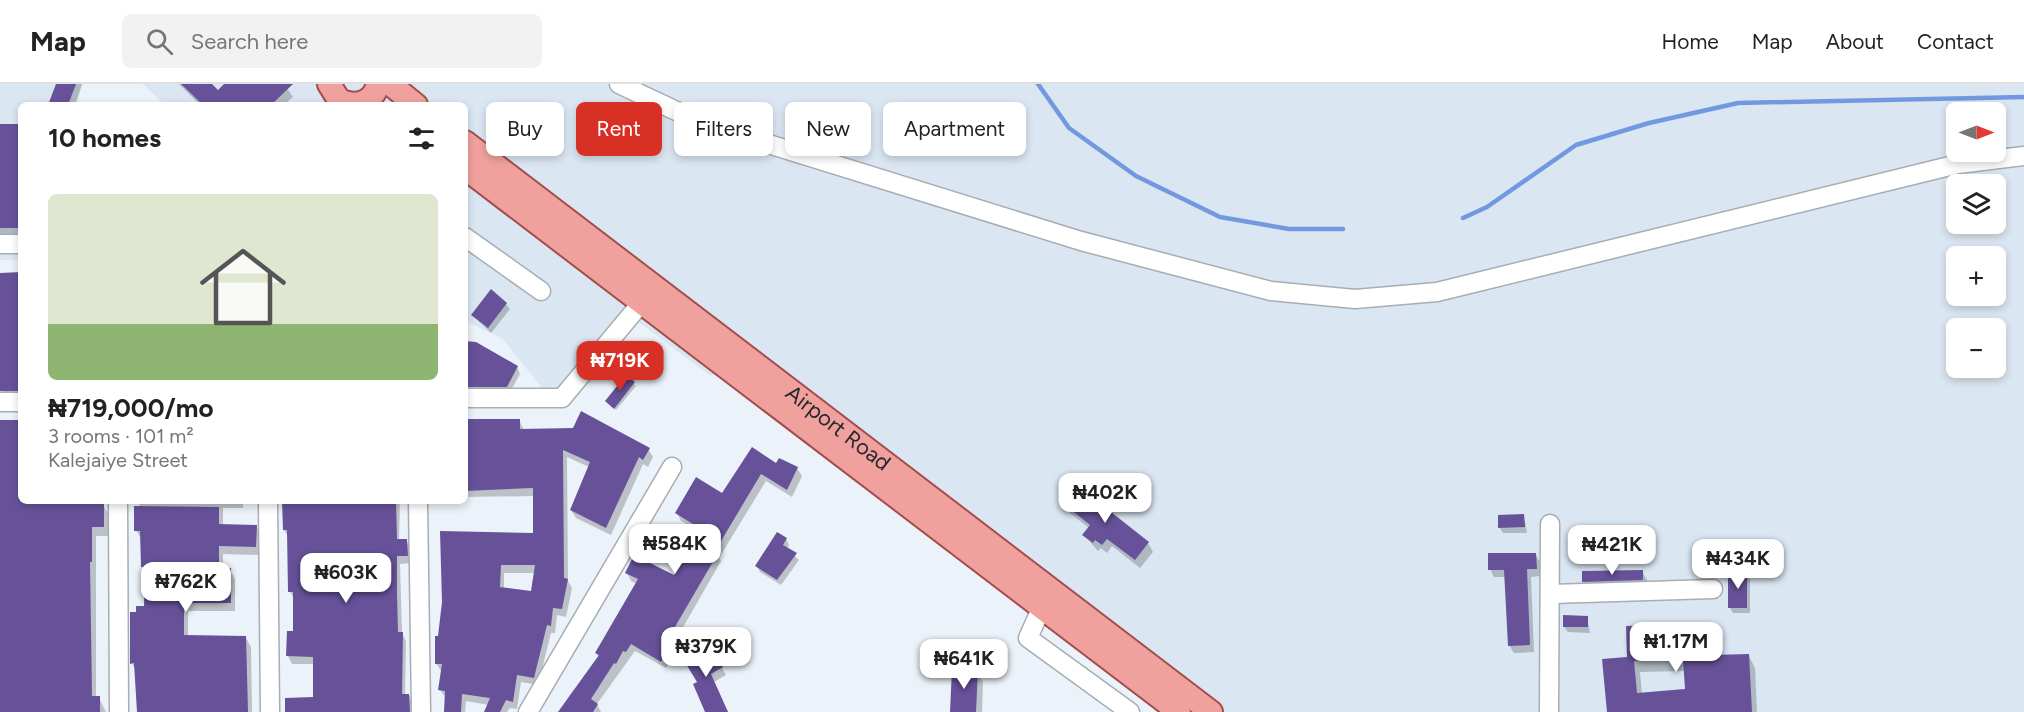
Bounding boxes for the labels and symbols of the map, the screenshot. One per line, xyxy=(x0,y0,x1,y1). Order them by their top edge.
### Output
north arrow xyxy=(1946,102,2006,162)
pin: ₦719K xyxy=(578,341,662,392)
street label: Airport Road xyxy=(780,379,896,476)
pin: ₦402K xyxy=(1063,473,1147,524)
pin: ₦584K xyxy=(633,524,717,575)
pin: ₦421K xyxy=(1570,525,1654,576)
pin: ₦434K xyxy=(1696,539,1780,590)
pin: ₦603K xyxy=(304,553,388,604)
pin: ₦762K xyxy=(144,562,228,613)
pin: ₦1.17M xyxy=(1627,622,1725,673)
pin: ₦379K xyxy=(664,627,748,678)
pin: ₦641K xyxy=(922,639,1006,690)

